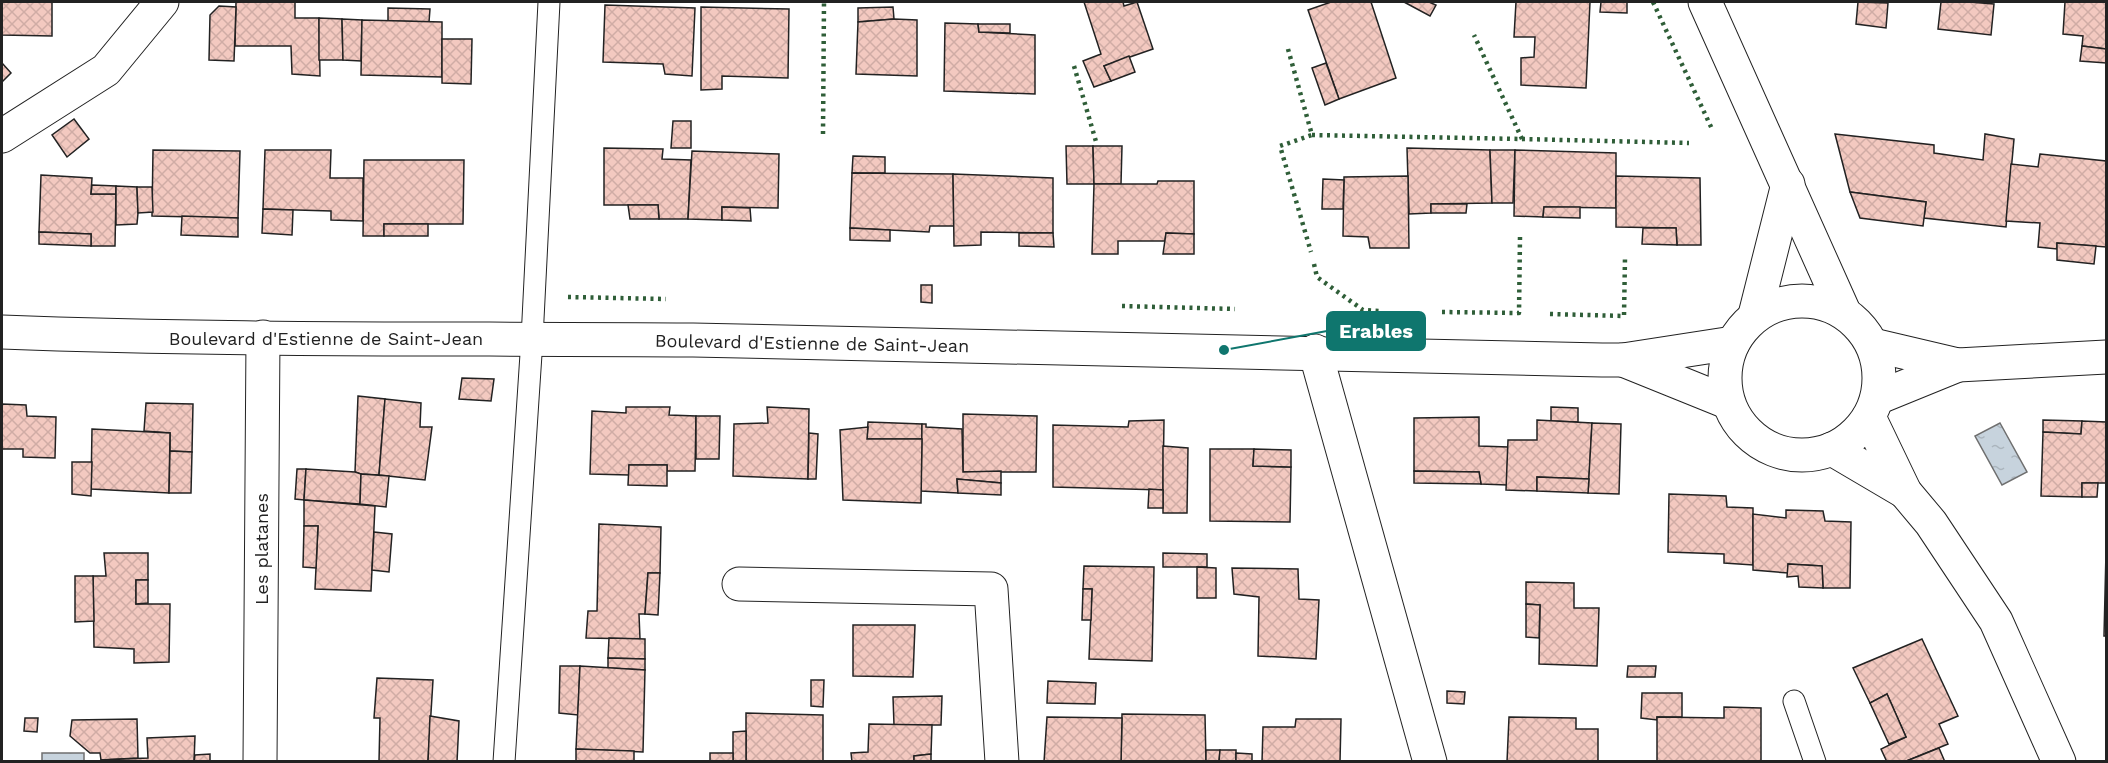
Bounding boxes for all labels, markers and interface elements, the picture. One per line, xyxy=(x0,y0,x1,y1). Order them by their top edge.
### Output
callout: Erables xyxy=(1327,312,1425,350)
text: Erables xyxy=(1339,319,1413,343)
street label: Boulevard d'Estienne de Saint-Jean xyxy=(169,328,483,349)
street label: Boulevard d'Estienne de Saint-Jean xyxy=(655,330,969,356)
street label: Les platanes xyxy=(251,493,272,605)

